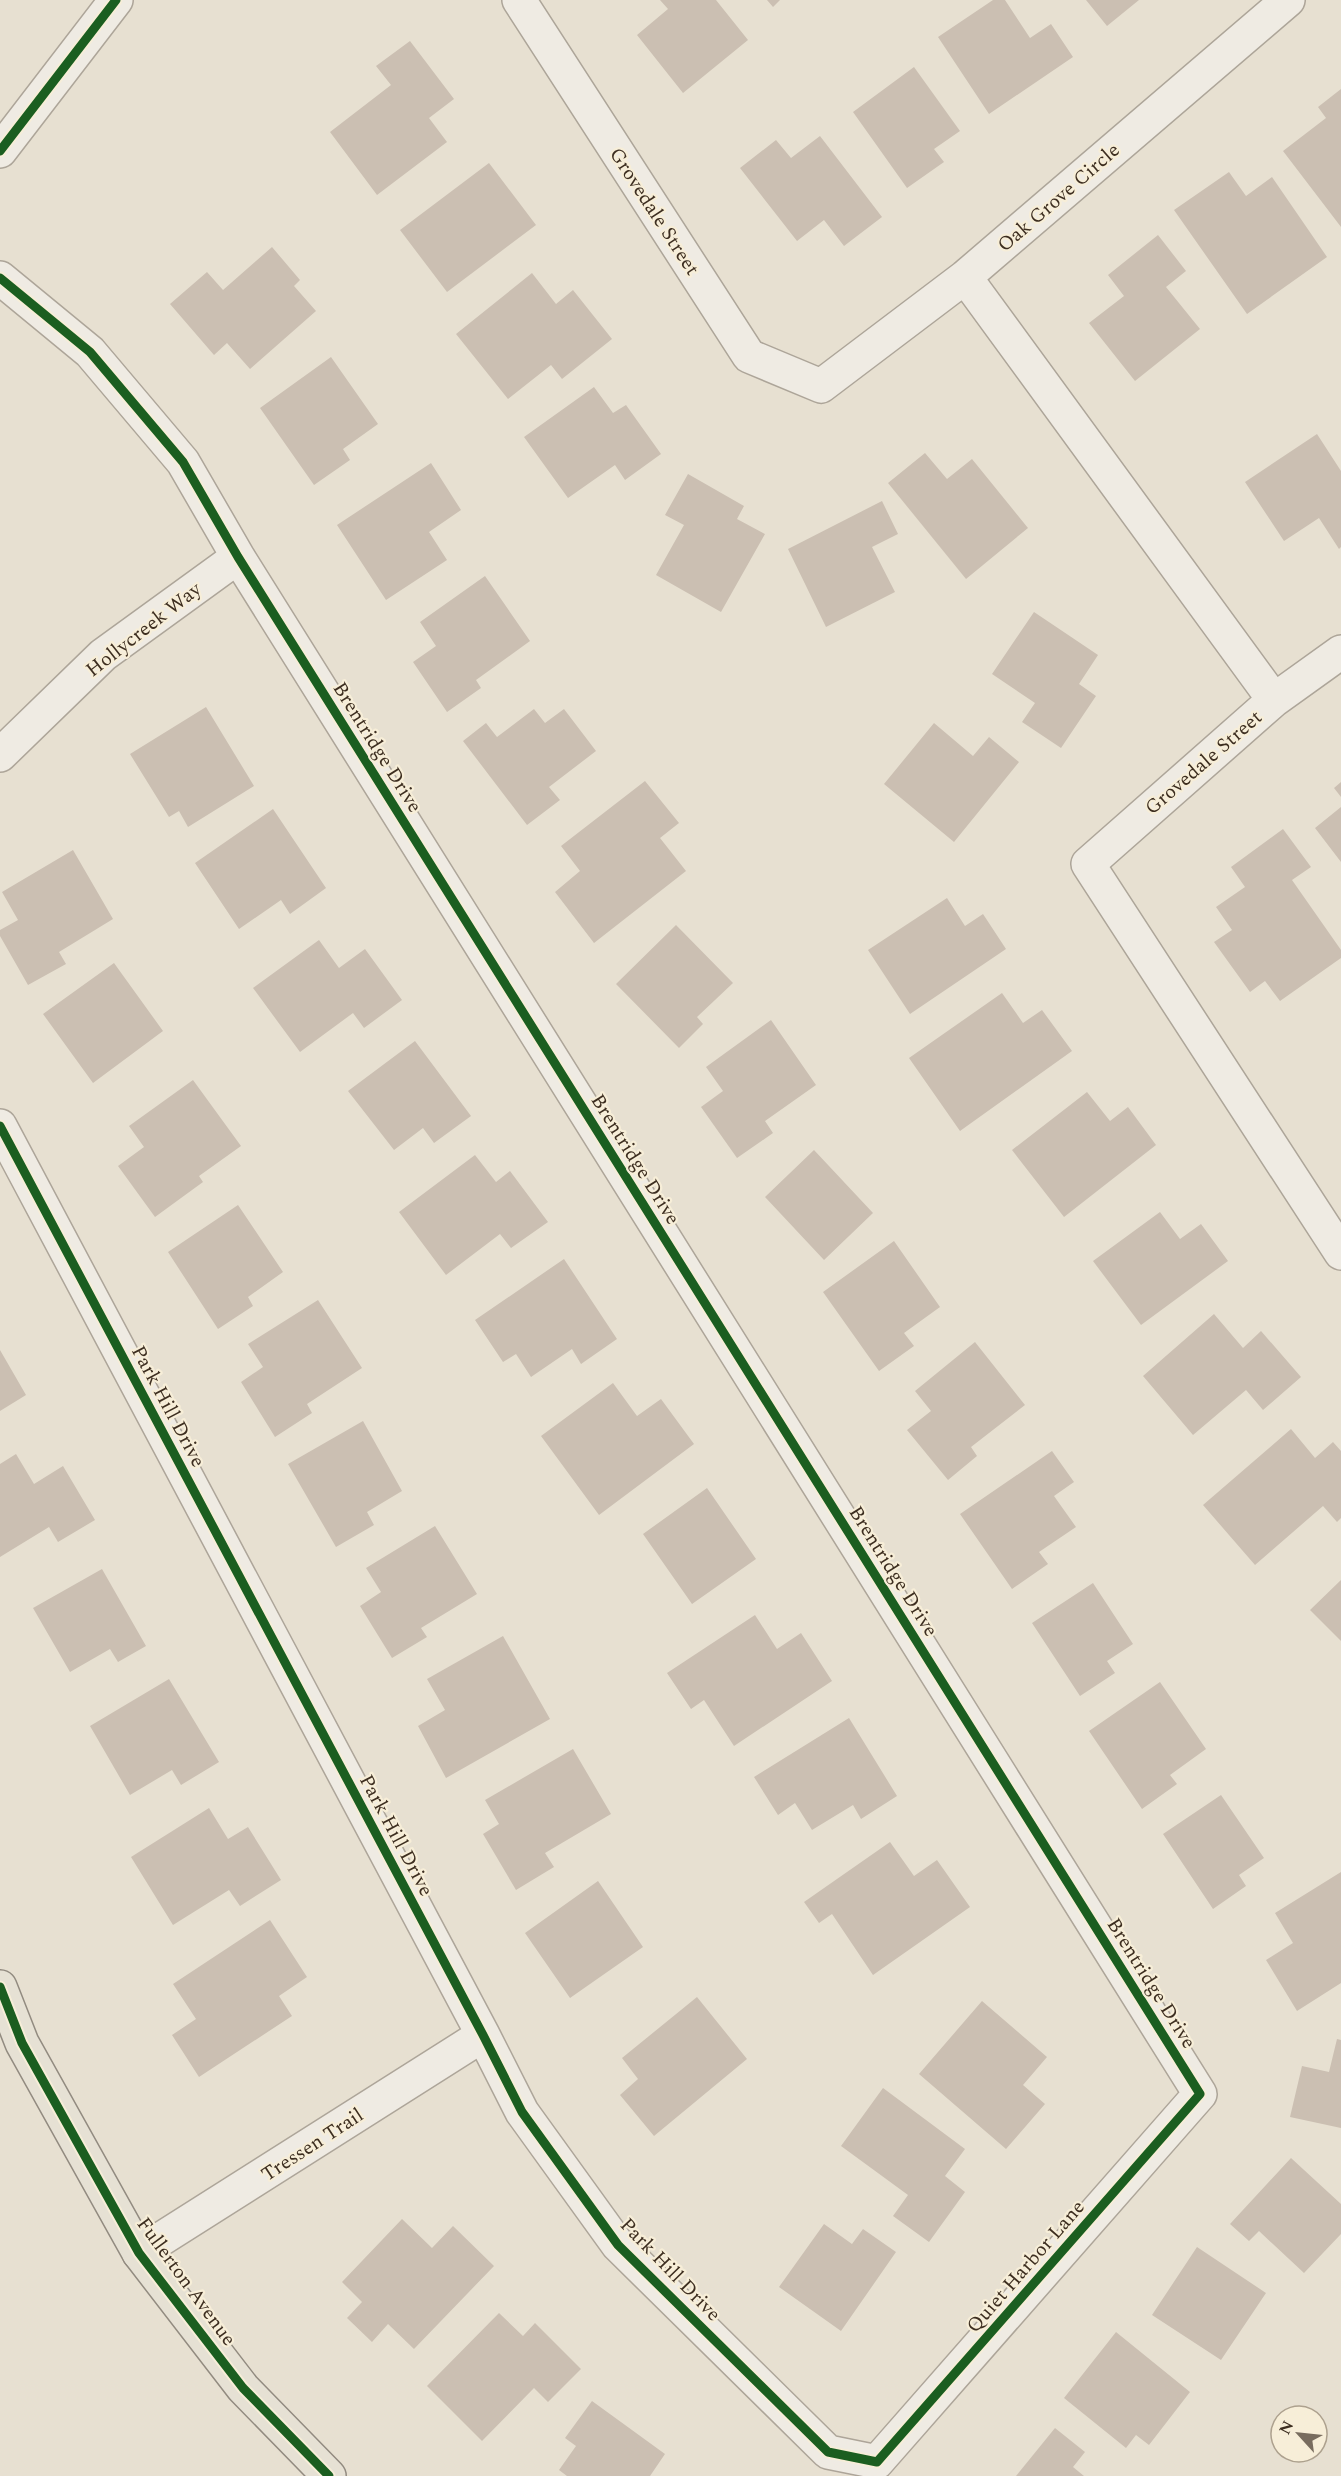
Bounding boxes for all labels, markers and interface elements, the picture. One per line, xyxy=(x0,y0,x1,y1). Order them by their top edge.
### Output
street label: Oak Grove Circle xyxy=(991,136,1127,260)
street label: Grovedale Street xyxy=(601,142,707,281)
street label: Hollycreek Way xyxy=(79,574,209,685)
street label: Brentridge Drive xyxy=(325,676,429,819)
street label: Grovedale Street xyxy=(1138,703,1269,822)
street label: Brentridge Drive xyxy=(583,1088,687,1231)
street label: Park Hill Drive xyxy=(123,1340,213,1473)
street label: Brentridge Drive xyxy=(841,1500,945,1643)
street label: Park Hill Drive xyxy=(351,1769,441,1902)
street label: Brentridge Drive xyxy=(1099,1912,1203,2055)
street label: Tressen Trail xyxy=(255,2100,370,2189)
street label: Quiet Harbor Lane xyxy=(959,2193,1092,2340)
street label: Fullerton Avenue xyxy=(129,2211,243,2352)
street label: Park Hill Drive xyxy=(613,2211,728,2328)
north arrow xyxy=(1269,2404,1329,2464)
text: N xyxy=(1273,2416,1300,2439)

